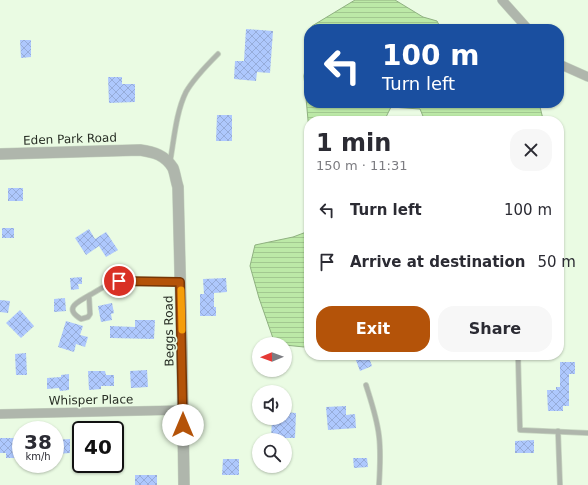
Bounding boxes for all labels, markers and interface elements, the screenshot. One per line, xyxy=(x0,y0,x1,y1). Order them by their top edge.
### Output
text: 100 m xyxy=(382,39,479,72)
icon: left xyxy=(316,40,368,92)
text: Turn left xyxy=(382,73,455,94)
text: 1 min xyxy=(316,129,391,157)
button: close xyxy=(510,129,552,171)
street label: Eden Park Road xyxy=(23,130,117,148)
text: 150 m · 11:31 xyxy=(316,158,407,173)
icon: left xyxy=(316,199,338,221)
text: Turn left xyxy=(350,201,422,219)
text: 100 m xyxy=(504,201,552,219)
icon: arrive xyxy=(316,251,338,273)
text: Arrive at destination xyxy=(350,253,525,271)
text: 50 m xyxy=(537,253,576,271)
pin xyxy=(102,264,136,298)
icon: arrive xyxy=(108,270,130,292)
street label: Beggs Road xyxy=(161,295,177,367)
button: Exit xyxy=(316,306,430,352)
button: Share xyxy=(438,306,552,352)
north arrow xyxy=(252,337,292,377)
map controls xyxy=(252,337,292,473)
button: sound xyxy=(252,385,292,425)
street label: Whisper Place xyxy=(49,392,133,408)
position arrow xyxy=(162,404,204,446)
speed limit sign: 40 xyxy=(72,421,124,473)
text: 38 xyxy=(24,430,52,454)
button: search xyxy=(252,433,292,473)
text: km/h xyxy=(25,451,51,462)

